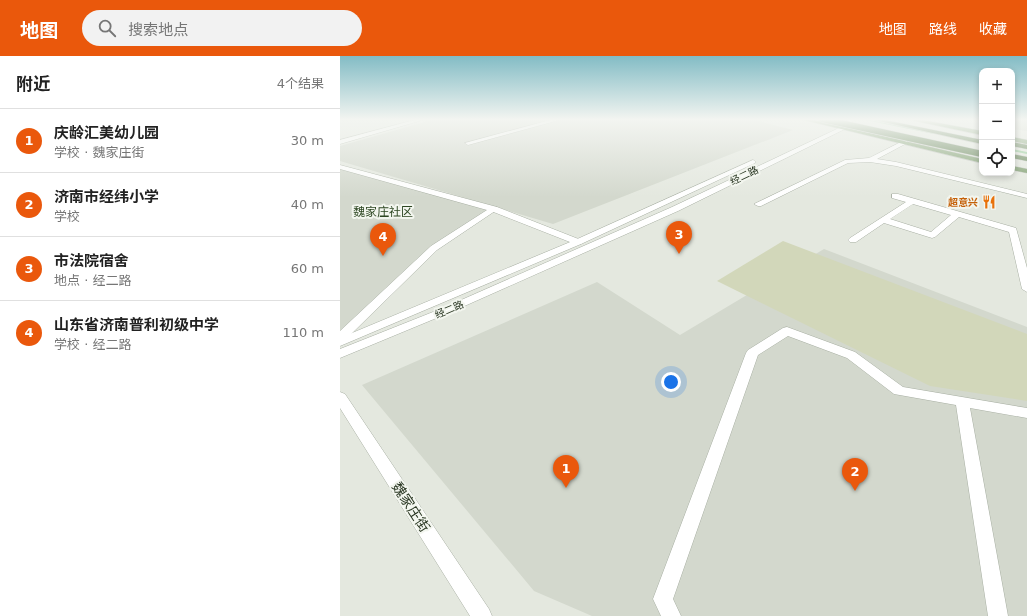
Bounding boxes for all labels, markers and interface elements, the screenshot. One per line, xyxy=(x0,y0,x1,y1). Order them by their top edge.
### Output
search box xyxy=(82,10,362,46)
icon: search xyxy=(96,17,118,39)
text: 地图 xyxy=(20,19,58,41)
text: 搜索地点 xyxy=(128,21,188,39)
text: 地图 xyxy=(879,21,907,37)
text: 路线 xyxy=(929,21,957,37)
text: 收藏 xyxy=(979,21,1007,37)
map controls xyxy=(979,68,1015,176)
button: + xyxy=(979,68,1015,104)
text: 附近 xyxy=(16,74,50,94)
text: 4个结果 xyxy=(277,76,324,91)
button: − xyxy=(979,104,1015,140)
text: 庆龄汇美幼儿园 xyxy=(54,124,159,142)
text: 1 xyxy=(24,133,34,148)
text: 30 m xyxy=(291,133,324,148)
button: locate xyxy=(979,140,1015,176)
text: 学校 · 魏家庄街 xyxy=(54,145,144,160)
street label: 经二路 xyxy=(728,164,760,187)
text: 济南市经纬小学 xyxy=(54,188,159,206)
restaurant icon: 超意兴 xyxy=(981,194,997,210)
text: 2 xyxy=(24,197,34,212)
text: 40 m xyxy=(291,197,324,212)
place label: 超意兴 xyxy=(948,197,978,208)
district label: 魏家庄社区 xyxy=(353,205,413,219)
text: 学校 xyxy=(54,209,80,224)
pin: 3 xyxy=(666,221,692,254)
pin: 4 xyxy=(370,223,396,256)
text: 市法院宿舍 xyxy=(54,252,129,270)
text: 3 xyxy=(24,261,34,276)
text: 60 m xyxy=(291,261,324,276)
text: 地点 · 经二路 xyxy=(54,273,131,288)
street label: 经二路 xyxy=(433,299,465,320)
text: 山东省济南普利初级中学 xyxy=(54,316,219,334)
text: 4 xyxy=(24,325,34,340)
text: 110 m xyxy=(282,325,324,340)
text: 学校 · 经二路 xyxy=(54,337,131,352)
your location xyxy=(661,372,681,392)
pin: 1 xyxy=(553,455,579,488)
pin: 2 xyxy=(842,458,868,491)
street label: 魏家庄街 xyxy=(389,479,433,535)

